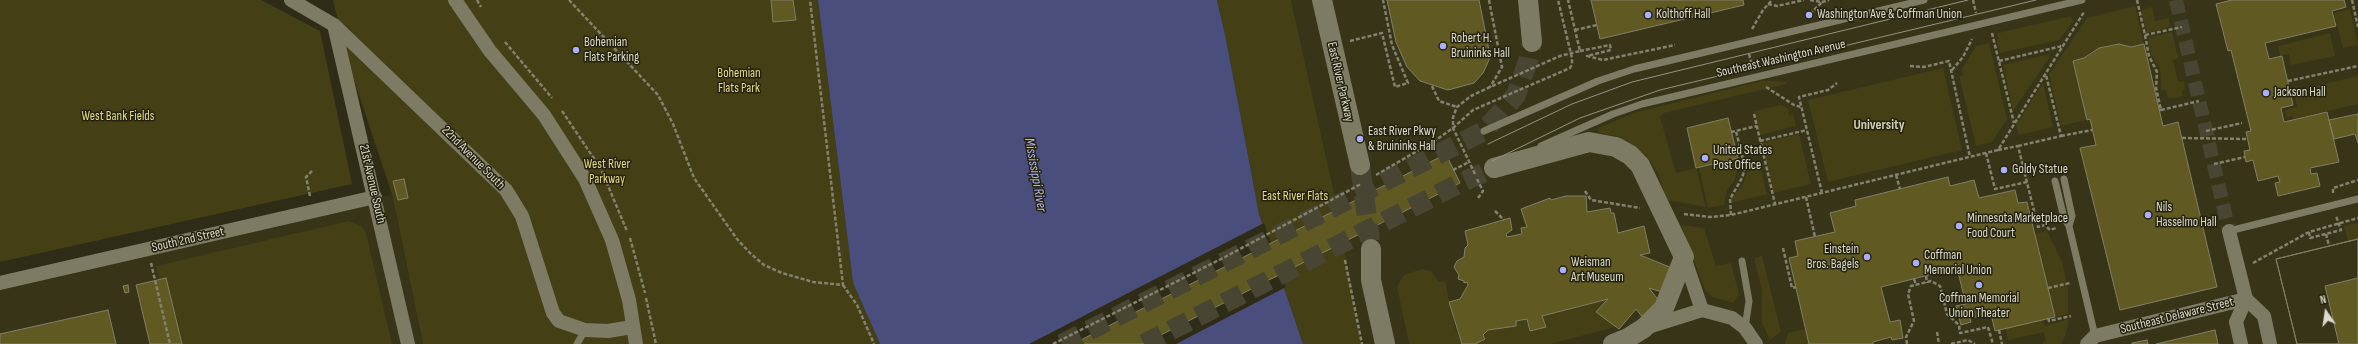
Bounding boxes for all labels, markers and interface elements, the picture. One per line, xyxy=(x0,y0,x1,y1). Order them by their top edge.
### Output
place label: Kolthoff Hall xyxy=(1656,7,1710,23)
place label: Washington Ave & Coffman Union xyxy=(1817,7,1962,23)
marker: Kolthoff Hall xyxy=(1643,10,1653,20)
marker: Washington Ave & Coffman Union xyxy=(1804,10,1814,20)
place label: Robert H. Bruininks Hall xyxy=(1451,31,1510,62)
place label: Bohemian Flats Parking xyxy=(584,35,639,66)
street label: Southeast Washington Avenue xyxy=(1715,37,1847,81)
street label: East River Parkway xyxy=(1323,41,1357,123)
marker: Robert H. Bruininks Hall xyxy=(1438,41,1448,51)
marker: Bohemian Flats Parking xyxy=(571,45,581,55)
park label: Bohemian Flats Park xyxy=(717,66,761,97)
place label: Jackson Hall xyxy=(2274,85,2326,101)
marker: Jackson Hall xyxy=(2261,88,2271,98)
park label: West Bank Fields xyxy=(82,109,154,125)
district label: University xyxy=(1853,117,1905,133)
street label: 22nd Avenue South xyxy=(438,123,508,193)
place label: East River Pkwy & Bruininks Hall xyxy=(1368,124,1436,155)
marker: East River Pkwy & Bruininks Hall xyxy=(1355,134,1365,144)
water label: Mississippi River xyxy=(1020,137,1050,213)
street label: 21st Avenue South xyxy=(355,143,389,225)
place label: United States Post Office xyxy=(1713,143,1772,174)
marker: United States Post Office xyxy=(1700,153,1710,163)
park label: West River Parkway xyxy=(584,157,630,188)
place label: Goldy Statue xyxy=(2012,162,2068,178)
marker: Goldy Statue xyxy=(1999,165,2009,175)
park label: East River Flats xyxy=(1262,189,1328,205)
place label: Nils Hasselmo Hall xyxy=(2156,200,2217,231)
marker: Nils Hasselmo Hall xyxy=(2143,210,2153,220)
place label: Minnesota Marketplace Food Court xyxy=(1967,211,2068,242)
marker: Minnesota Marketplace Food Court xyxy=(1954,221,1964,231)
street label: South 2nd Street xyxy=(150,224,226,256)
place label: Einstein Bros. Bagels xyxy=(1807,242,1859,273)
place label: Coffman Memorial Union xyxy=(1924,248,1992,279)
marker: Einstein Bros. Bagels xyxy=(1862,252,1872,262)
place label: Weisman Art Museum xyxy=(1571,255,1624,286)
marker: Coffman Memorial Union xyxy=(1911,258,1921,268)
marker: Weisman Art Museum xyxy=(1558,265,1568,275)
marker: Coffman Memorial Union Theater xyxy=(1974,280,1984,290)
place label: Coffman Memorial Union Theater xyxy=(1939,291,2019,322)
north arrow xyxy=(2306,292,2346,332)
text: N xyxy=(2319,293,2328,307)
street label: Southeast Delaware Street xyxy=(2119,294,2235,338)

